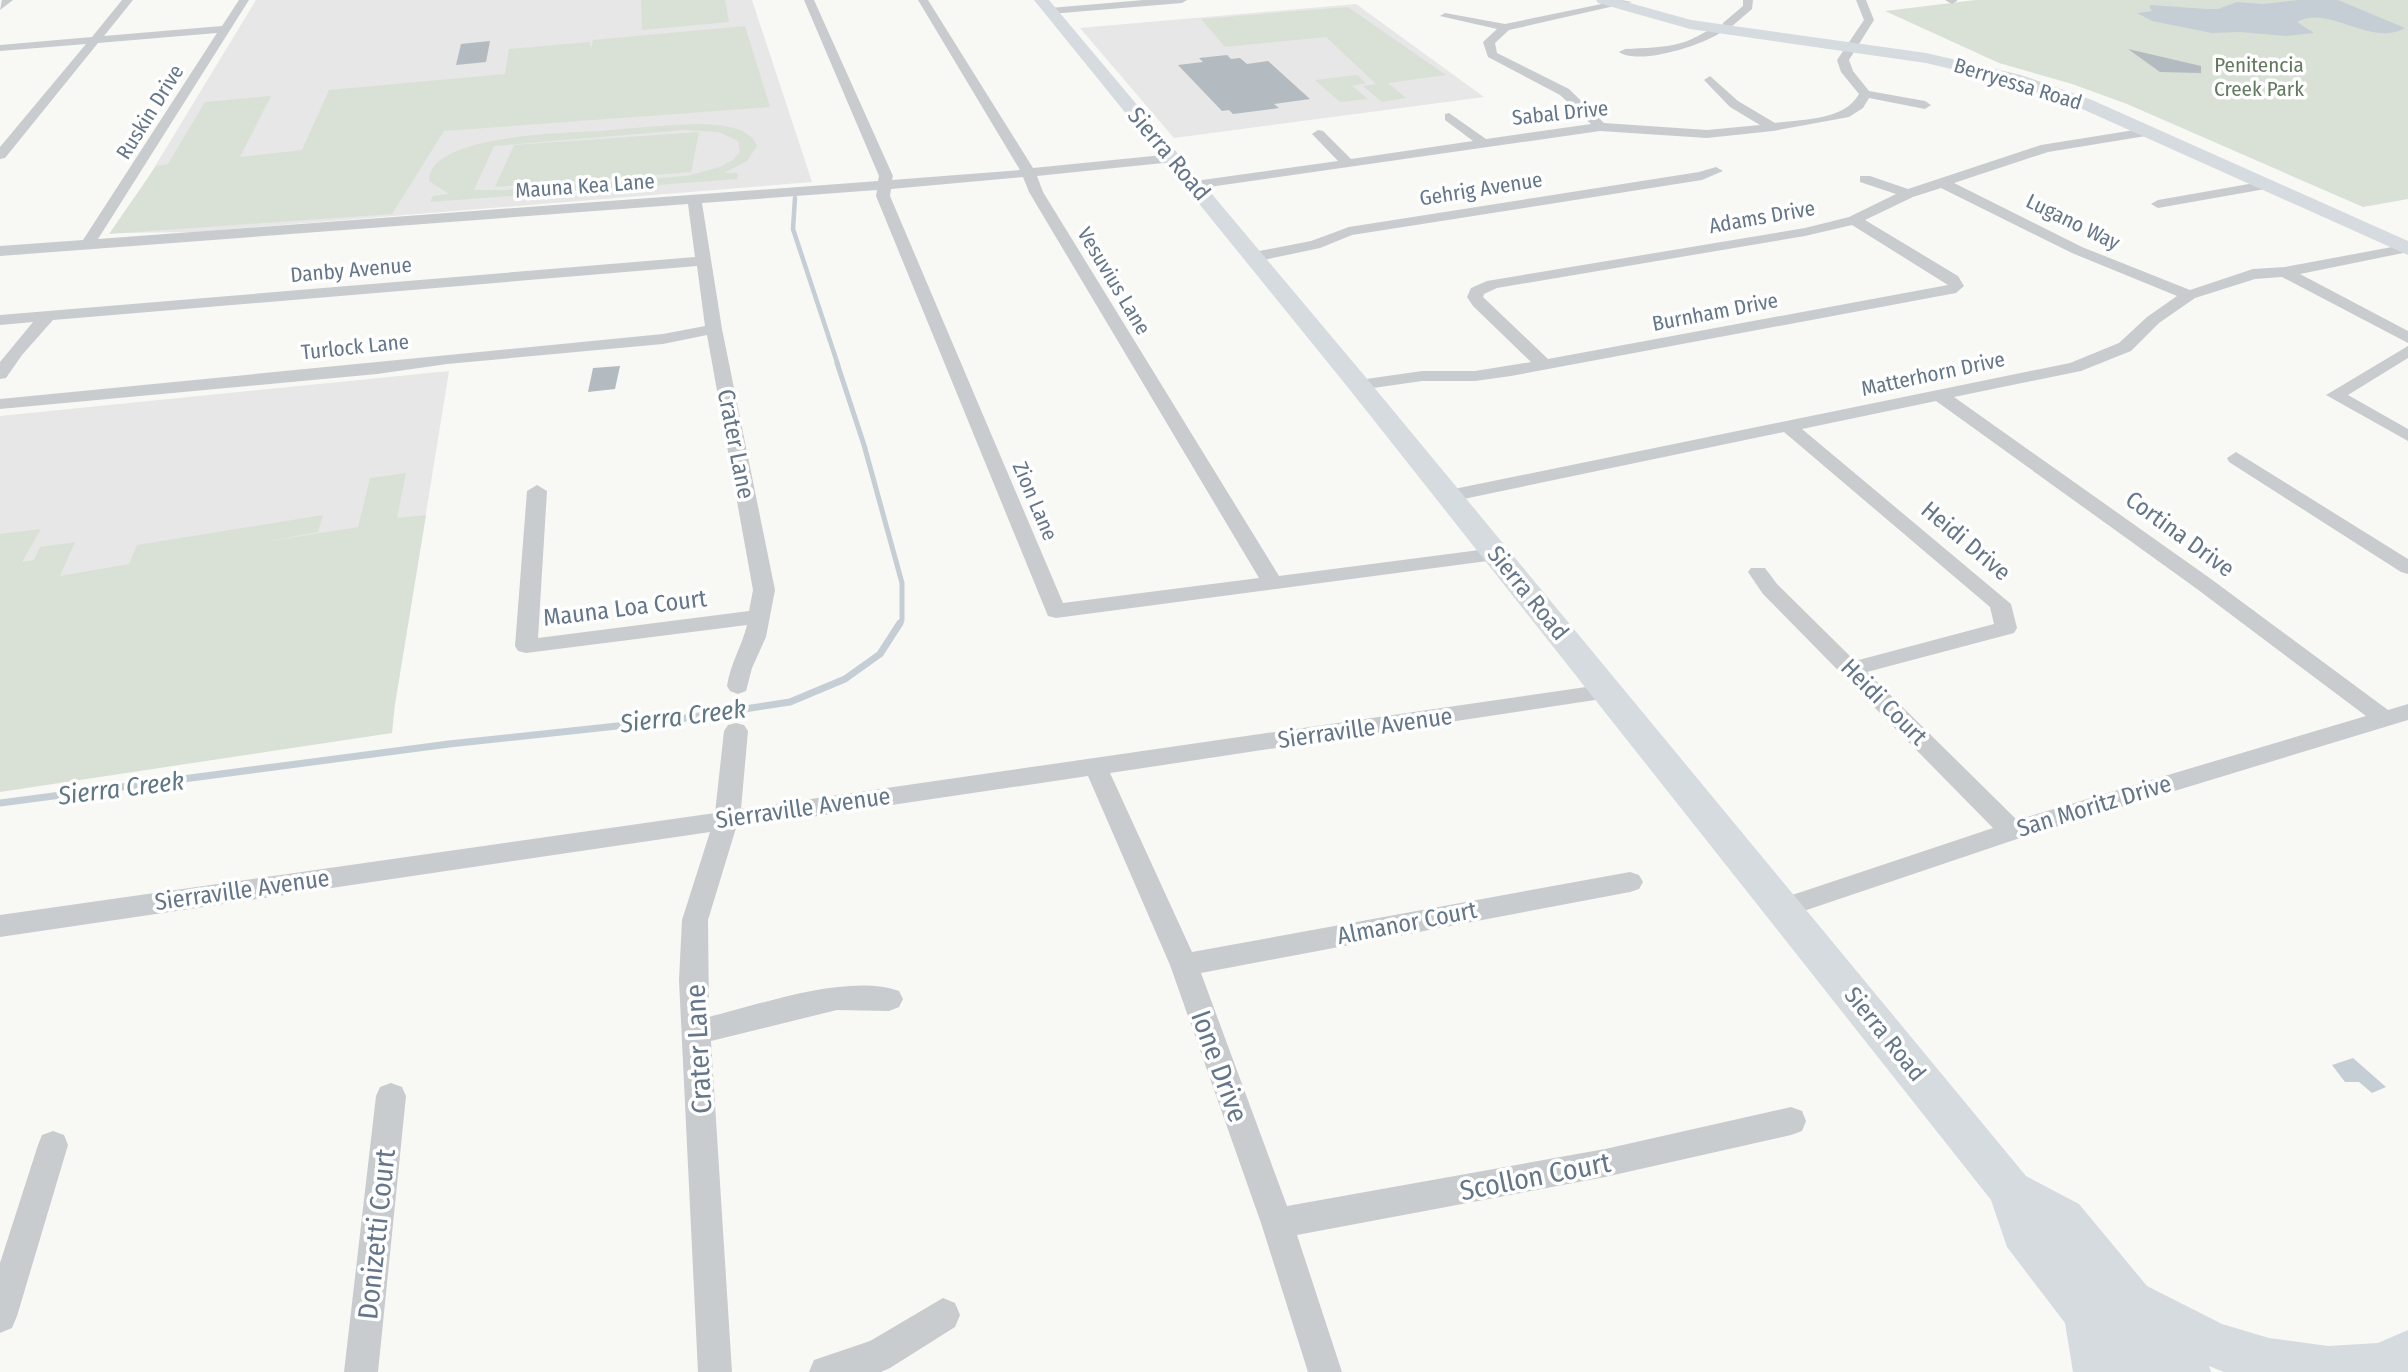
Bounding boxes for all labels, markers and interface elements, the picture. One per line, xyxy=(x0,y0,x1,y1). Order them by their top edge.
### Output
street label: Berryessa Road xyxy=(1951,52,2085,116)
park label: Penitencia Creek Park xyxy=(2214,52,2304,102)
street label: Ruskin Drive xyxy=(111,60,189,164)
street label: Sabal Drive xyxy=(1511,95,1609,131)
street label: Sierra Road xyxy=(1122,102,1216,206)
street label: Gehrig Avenue xyxy=(1418,166,1544,212)
street label: Mauna Kea Lane xyxy=(514,168,656,204)
street label: Lugano Way xyxy=(2022,188,2125,256)
street label: Adams Drive xyxy=(1707,195,1817,239)
street label: Vesuvius Lane xyxy=(1072,222,1156,340)
street label: Danby Avenue xyxy=(289,252,413,288)
street label: Burnham Drive xyxy=(1650,287,1780,337)
street label: Turlock Lane xyxy=(300,328,410,366)
street label: Matterhorn Drive xyxy=(1859,346,2007,402)
street label: Crater Lane xyxy=(712,387,760,501)
street label: Zion Lane xyxy=(1007,458,1063,544)
street label: Cortina Drive xyxy=(2120,485,2240,583)
street label: Heidi Drive xyxy=(1916,496,2016,586)
street label: Sierra Road xyxy=(1482,540,1574,646)
street label: Mauna Loa Court xyxy=(542,584,708,632)
street label: Heidi Court xyxy=(1835,653,1933,751)
water label: Sierra Creek xyxy=(617,693,748,740)
street label: Sierraville Avenue xyxy=(1276,702,1454,754)
water label: Sierra Creek xyxy=(55,765,186,812)
street label: San Moritz Drive xyxy=(2013,769,2175,843)
street label: Sierraville Avenue xyxy=(714,782,892,834)
street label: Sierraville Avenue xyxy=(153,864,331,916)
street label: Almanor Court xyxy=(1335,896,1479,950)
street label: Sierra Road xyxy=(1839,981,1931,1087)
street label: Crater Lane xyxy=(679,983,718,1115)
street label: Ione Drive xyxy=(1184,1006,1255,1127)
street label: Donizetti Court xyxy=(351,1146,402,1321)
street label: Scollon Court xyxy=(1457,1146,1614,1207)

